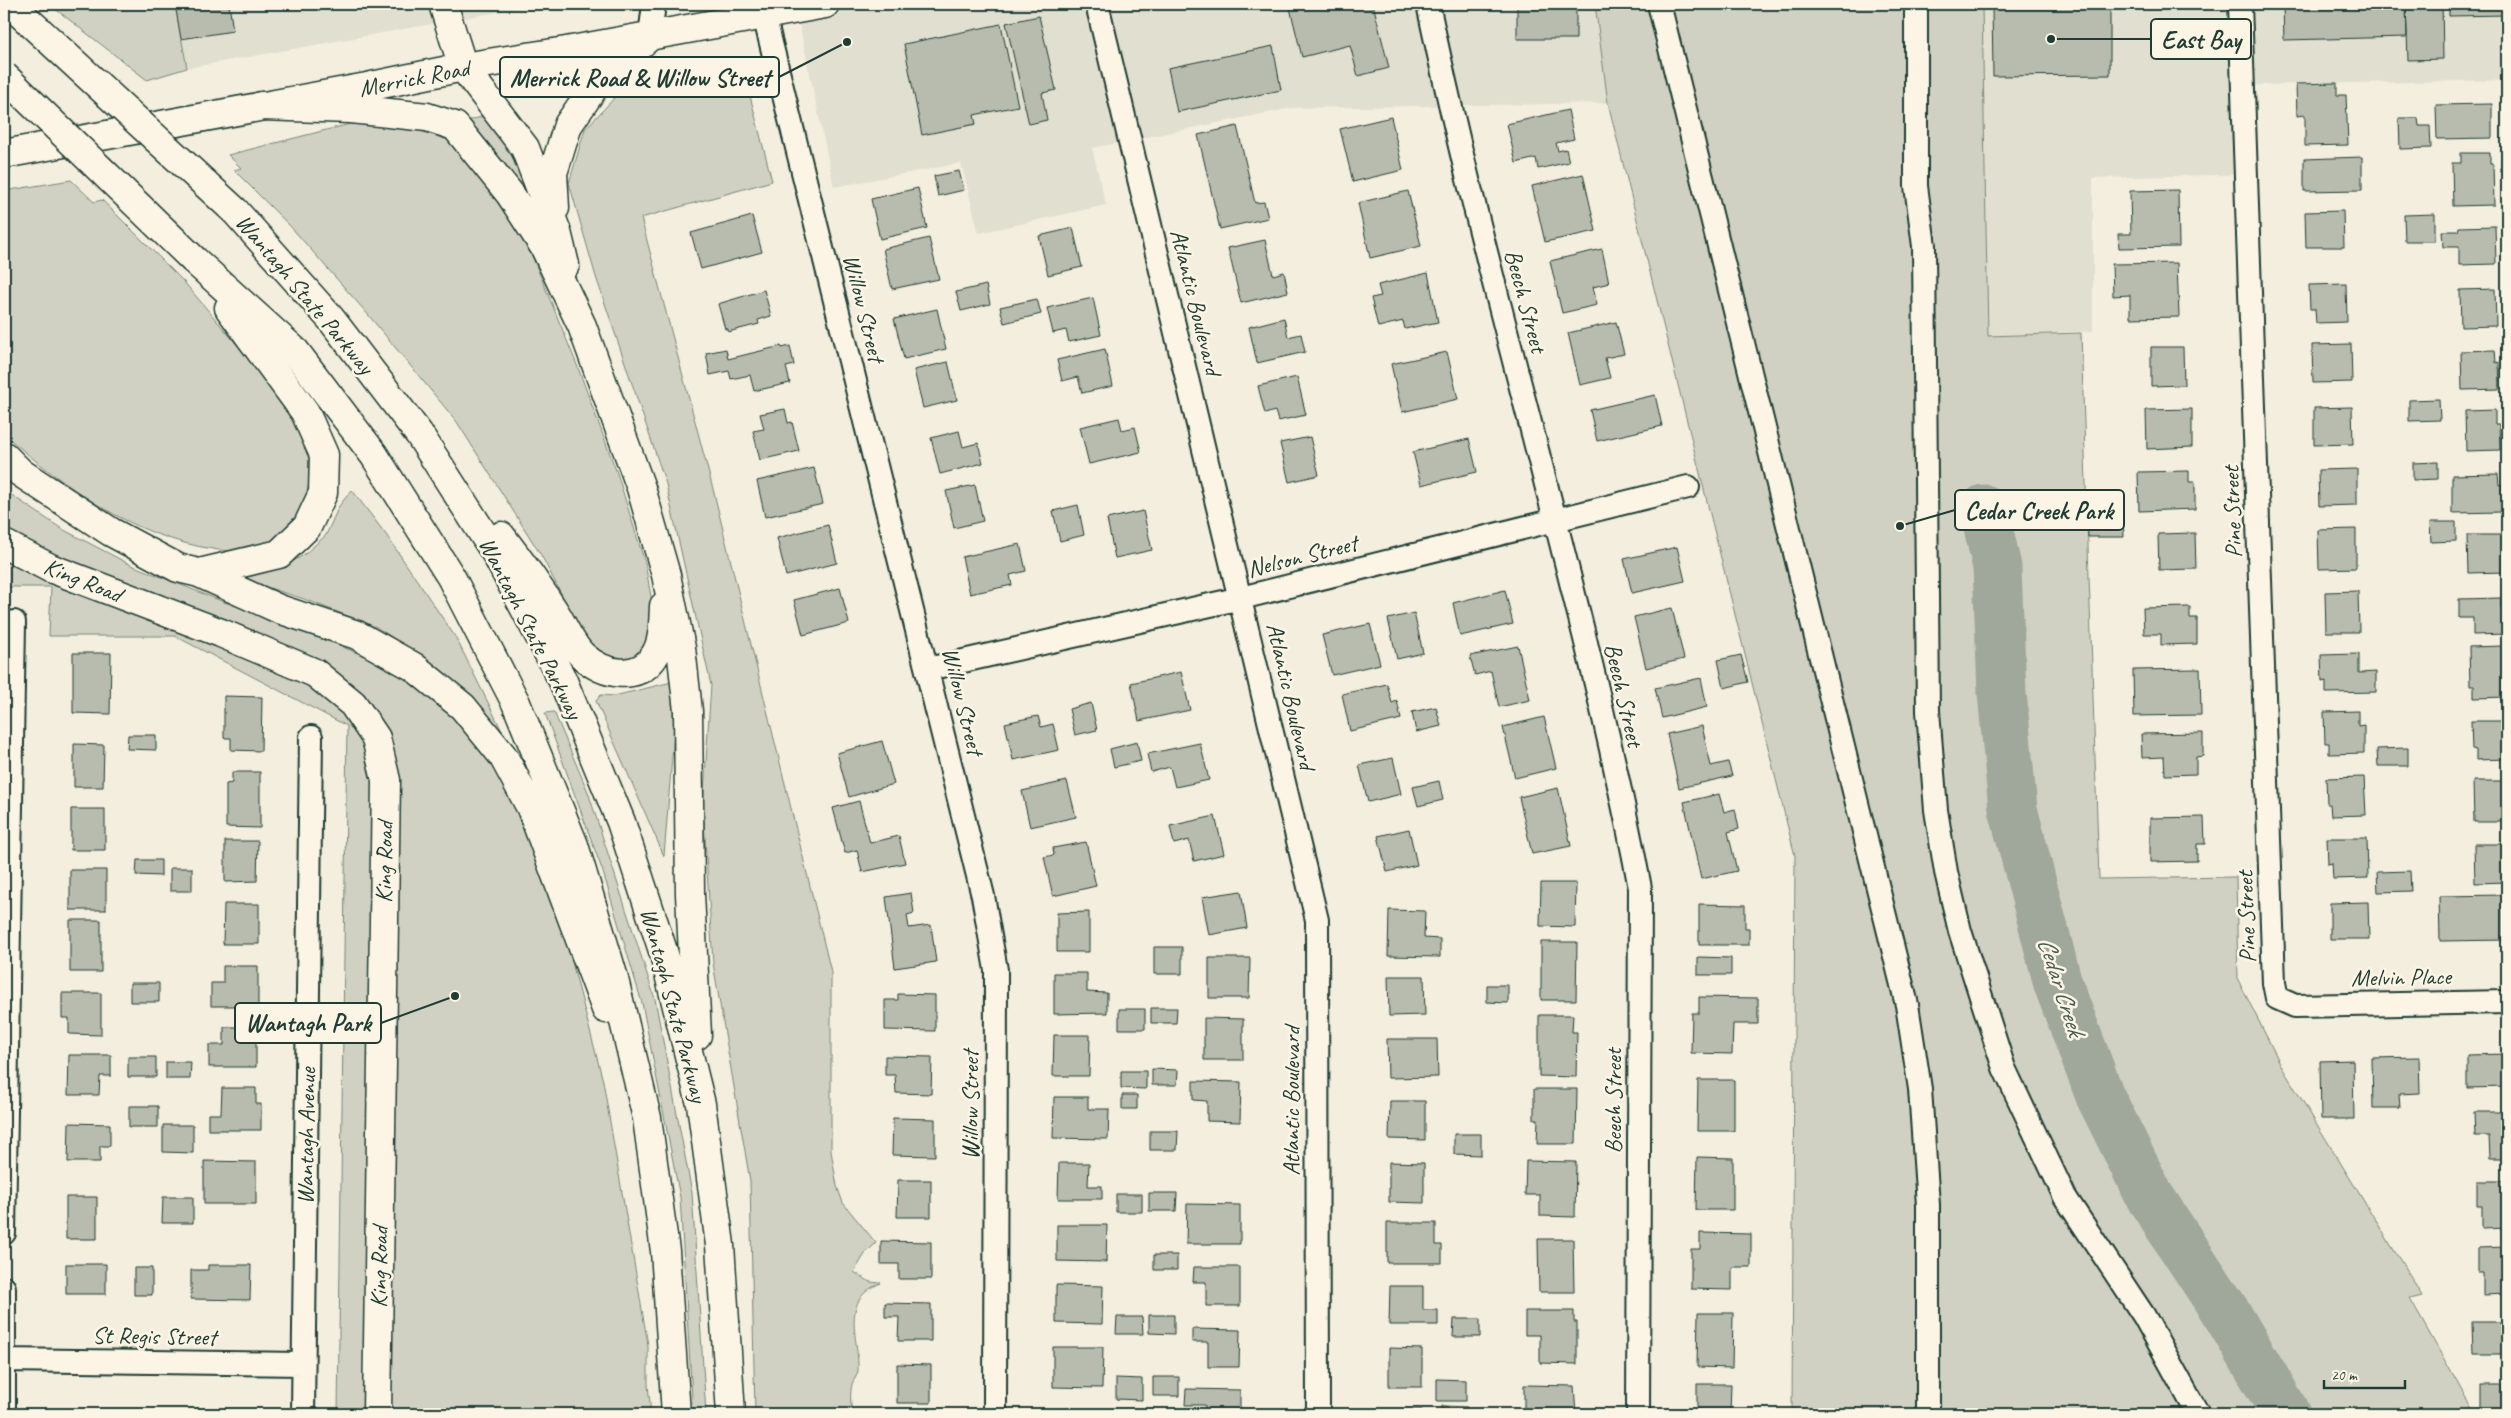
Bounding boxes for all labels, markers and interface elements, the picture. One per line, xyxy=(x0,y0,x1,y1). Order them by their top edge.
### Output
callout: East Bay xyxy=(2151,19,2251,59)
text: East Bay xyxy=(2161,24,2243,56)
street label: Merrick Road xyxy=(356,52,475,103)
callout: Merrick Road & Willow Street xyxy=(500,57,779,97)
text: Merrick Road & Willow Street xyxy=(510,62,774,94)
street label: Wantagh State Parkway xyxy=(229,208,382,382)
street label: Atlantic Boulevard xyxy=(1163,226,1230,382)
street label: Beech Street xyxy=(1498,246,1555,358)
street label: Willow Street xyxy=(836,251,893,368)
street label: Pine Street xyxy=(2215,463,2249,559)
callout: Cedar Creek Park xyxy=(1955,490,2124,530)
text: Cedar Creek Park xyxy=(1965,495,2116,527)
street label: Nelson Street xyxy=(1244,527,1363,584)
street label: Wantagh State Parkway xyxy=(472,532,591,725)
street label: King Road xyxy=(40,551,130,611)
street label: Atlantic Boulevard xyxy=(1260,620,1323,776)
street label: Beech Street xyxy=(1598,640,1651,752)
street label: Willow Street xyxy=(935,644,992,761)
street label: King Road xyxy=(368,817,400,903)
street label: Pine Street xyxy=(2229,868,2263,964)
street label: Wantagh State Parkway xyxy=(634,905,715,1107)
water label: Cedar Creek xyxy=(2030,933,2093,1044)
street label: Melvin Place xyxy=(2351,961,2453,993)
callout: Wantagh Park xyxy=(235,1003,381,1043)
text: Wantagh Park xyxy=(245,1007,373,1039)
street label: Atlantic Boulevard xyxy=(1276,1023,1306,1176)
street label: Beech Street xyxy=(1598,1046,1628,1154)
street label: Willow Street xyxy=(955,1047,985,1160)
street label: Wantagh Avenue xyxy=(290,1065,322,1205)
street label: King Road xyxy=(363,1222,395,1308)
street label: St Regis Street xyxy=(92,1320,219,1352)
scale bar xyxy=(2324,1358,2405,1390)
text: 20 m xyxy=(2331,1366,2358,1385)

